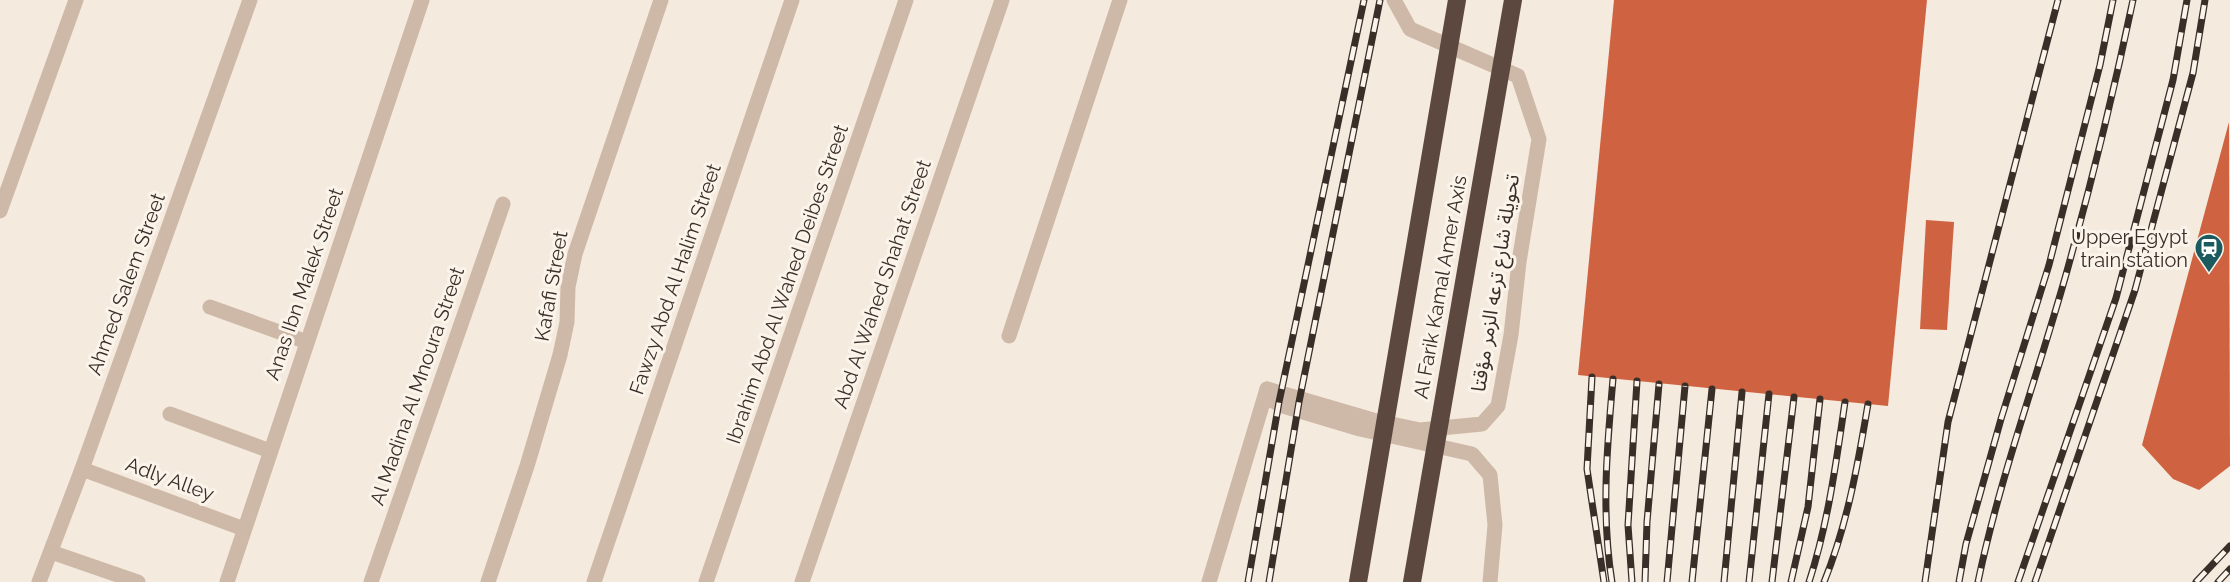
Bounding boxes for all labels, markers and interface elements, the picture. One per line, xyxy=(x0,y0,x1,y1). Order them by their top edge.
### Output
street label: Ibrahim Abd Al Wahed Deibes Street xyxy=(721,121,853,447)
street label: Abd Al Wahed Shahat Street xyxy=(828,156,936,412)
street label: Fawzy Abd Al Halim Street xyxy=(624,160,726,398)
street label: تحويلة شارع ترعه الزمر مؤقتا xyxy=(1466,172,1527,394)
street label: Al Farik Kamal Amer Axis xyxy=(1409,173,1471,401)
street label: Anas Ibn Malek Street xyxy=(260,185,348,383)
street label: Ahmed Salem Street xyxy=(82,189,170,378)
place label: Upper Egypt train station xyxy=(2071,225,2188,272)
street label: Kafafi Street xyxy=(529,229,573,343)
station icon: Upper Egypt train station xyxy=(2193,232,2225,274)
street label: Al Madina Al Mnoura Street xyxy=(365,263,469,508)
street label: Adly Alley xyxy=(123,452,218,506)

